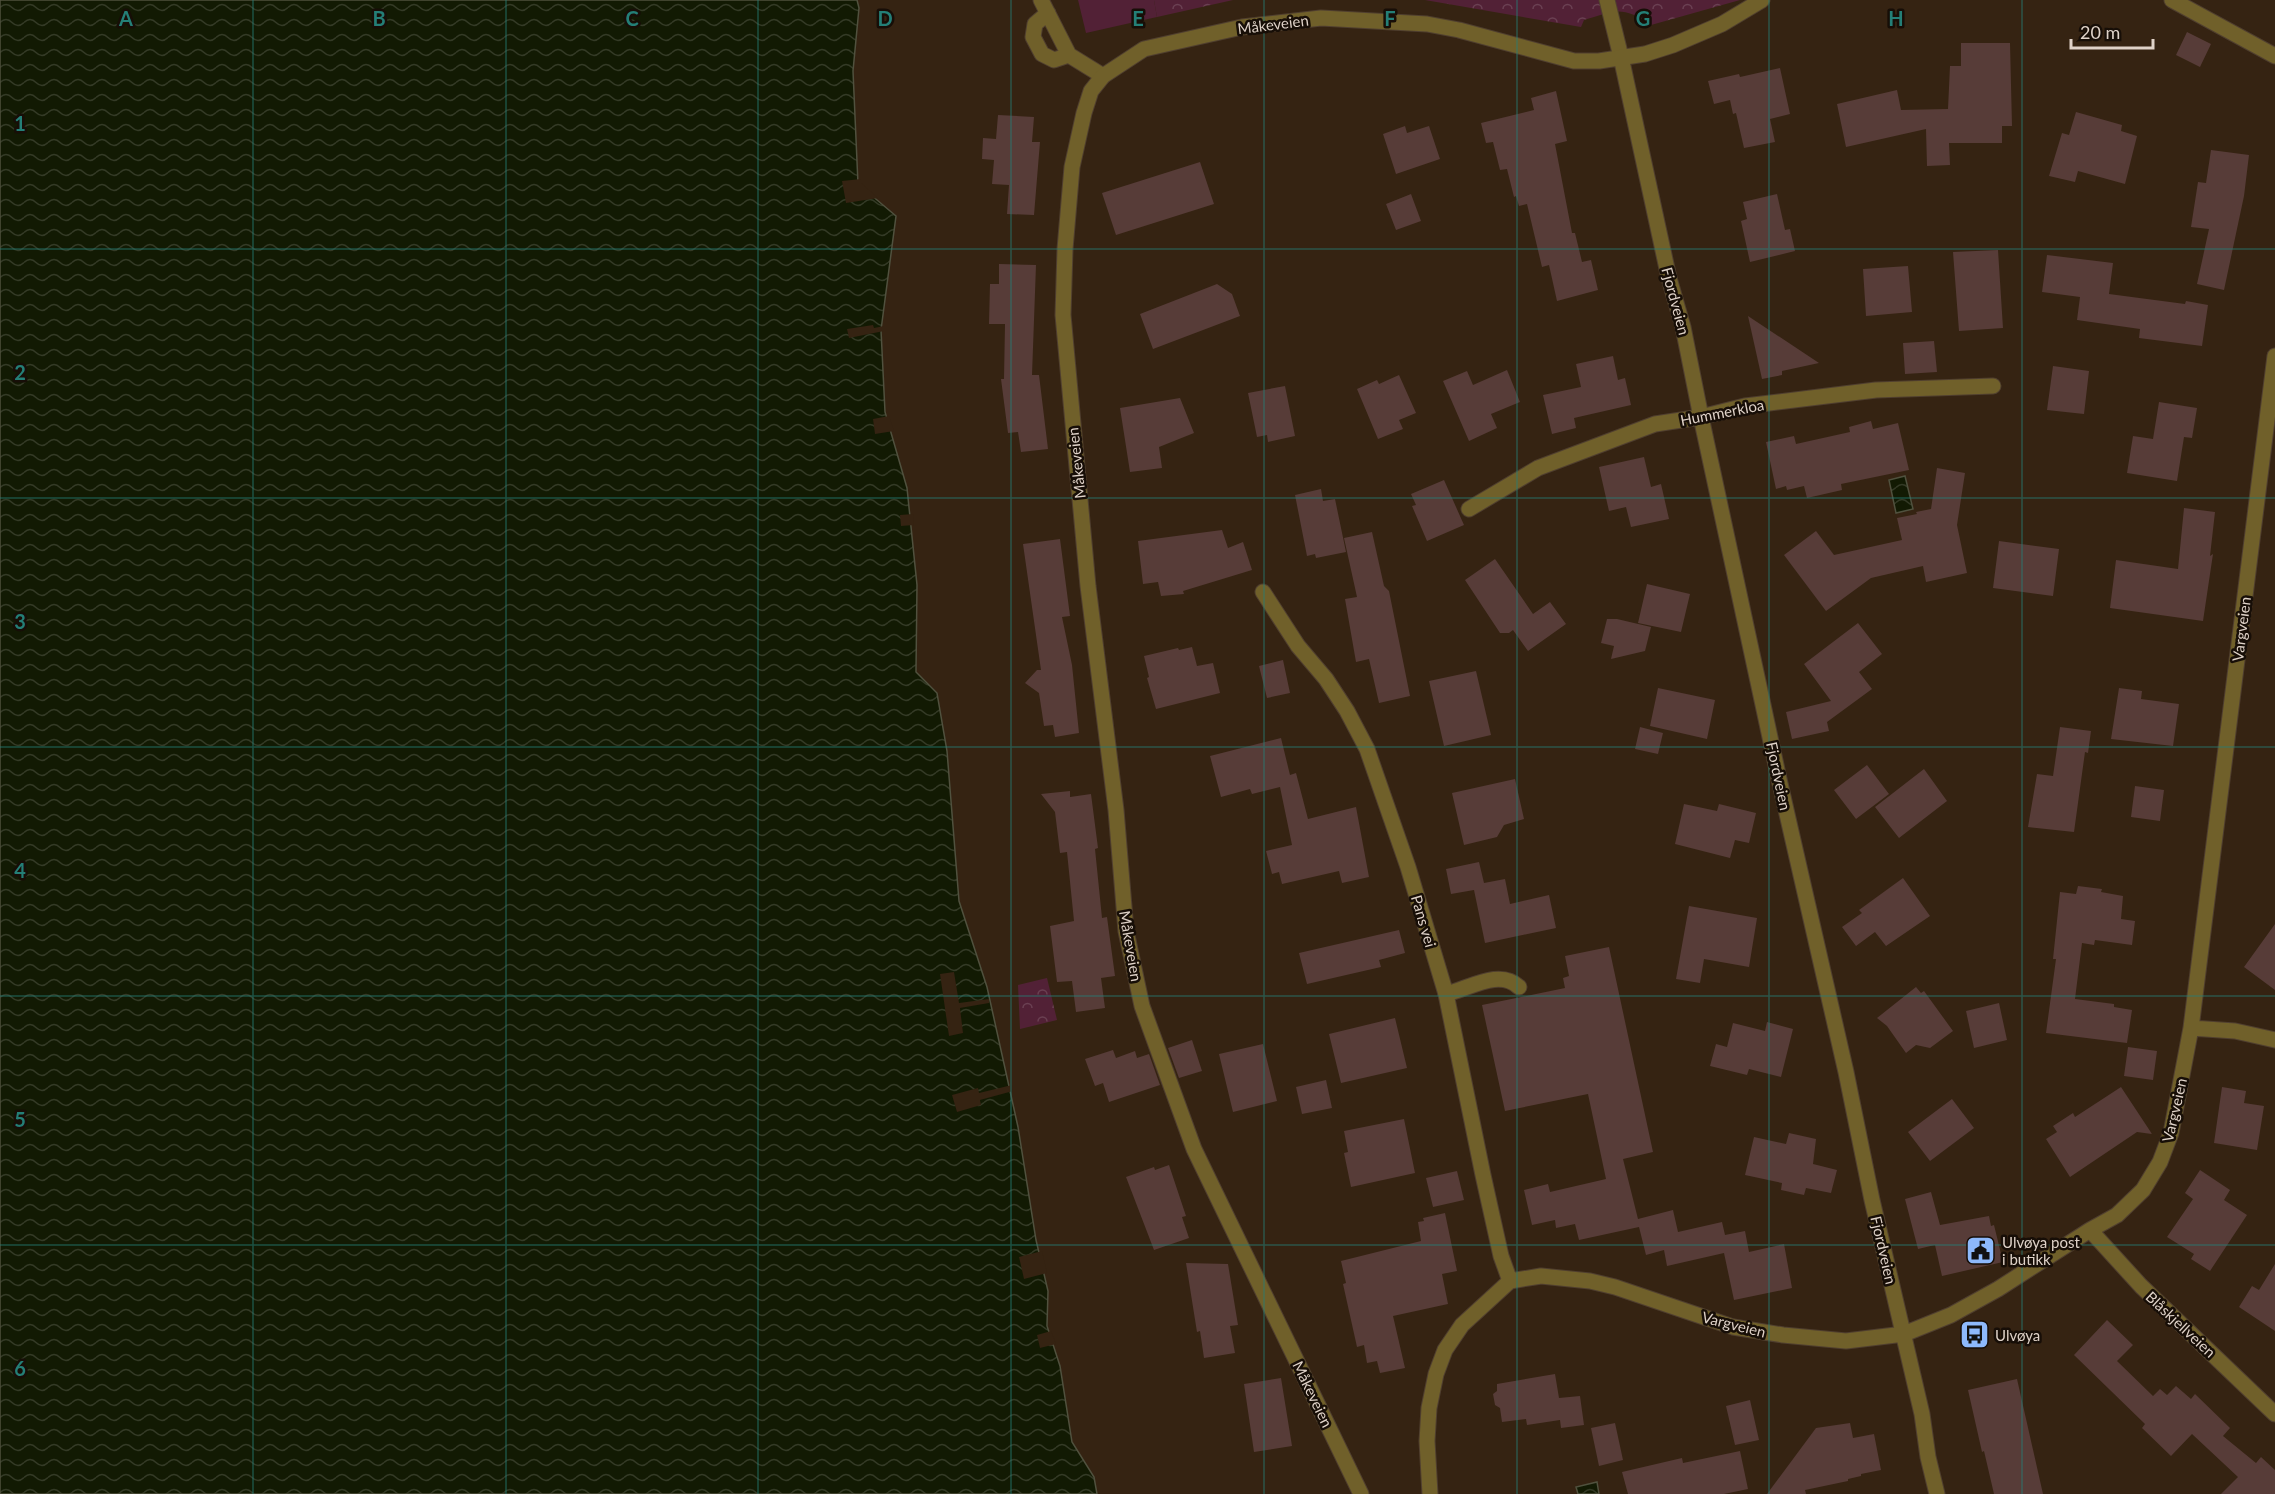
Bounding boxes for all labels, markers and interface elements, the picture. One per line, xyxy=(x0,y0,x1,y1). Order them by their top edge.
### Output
text: A xyxy=(118,6,133,30)
text: B xyxy=(372,6,386,30)
text: C xyxy=(625,6,639,30)
text: D xyxy=(877,6,893,30)
text: E xyxy=(1132,6,1144,30)
text: F xyxy=(1384,6,1396,30)
text: G xyxy=(1636,6,1650,30)
text: H xyxy=(1888,6,1904,30)
street label: Måkeveien xyxy=(1236,11,1310,37)
scale bar xyxy=(2071,12,2154,50)
text: 20 m xyxy=(2080,21,2120,43)
text: 1 xyxy=(14,111,26,135)
street label: Fjordveien xyxy=(1658,265,1694,337)
text: 2 xyxy=(14,360,26,384)
street label: Hummerkloa xyxy=(1679,395,1765,429)
street label: Måkeveien xyxy=(1063,427,1089,499)
street label: Vargveien xyxy=(2228,596,2254,662)
text: 3 xyxy=(14,609,26,633)
street label: Fjordveien xyxy=(1763,740,1795,812)
text: 4 xyxy=(14,858,26,882)
street label: Pans vei xyxy=(1408,893,1440,949)
street label: Måkeveien xyxy=(1116,909,1146,983)
street label: Vargveien xyxy=(2158,1076,2190,1144)
text: 5 xyxy=(14,1107,26,1131)
street label: Fjordveien xyxy=(1867,1214,1901,1286)
place label: Ulvøya post i butikk xyxy=(2002,1233,2080,1268)
public building icon: Ulvøya post i butikk xyxy=(1965,1235,1997,1267)
street label: Blåskjellveien xyxy=(2142,1287,2220,1361)
street label: Vargveien xyxy=(1700,1307,1768,1341)
bus stop icon: Ulvøya xyxy=(1958,1319,1990,1351)
place label: Ulvøya xyxy=(1995,1326,2040,1344)
text: 6 xyxy=(14,1356,26,1380)
street label: Måkeveien xyxy=(1289,1358,1337,1430)

